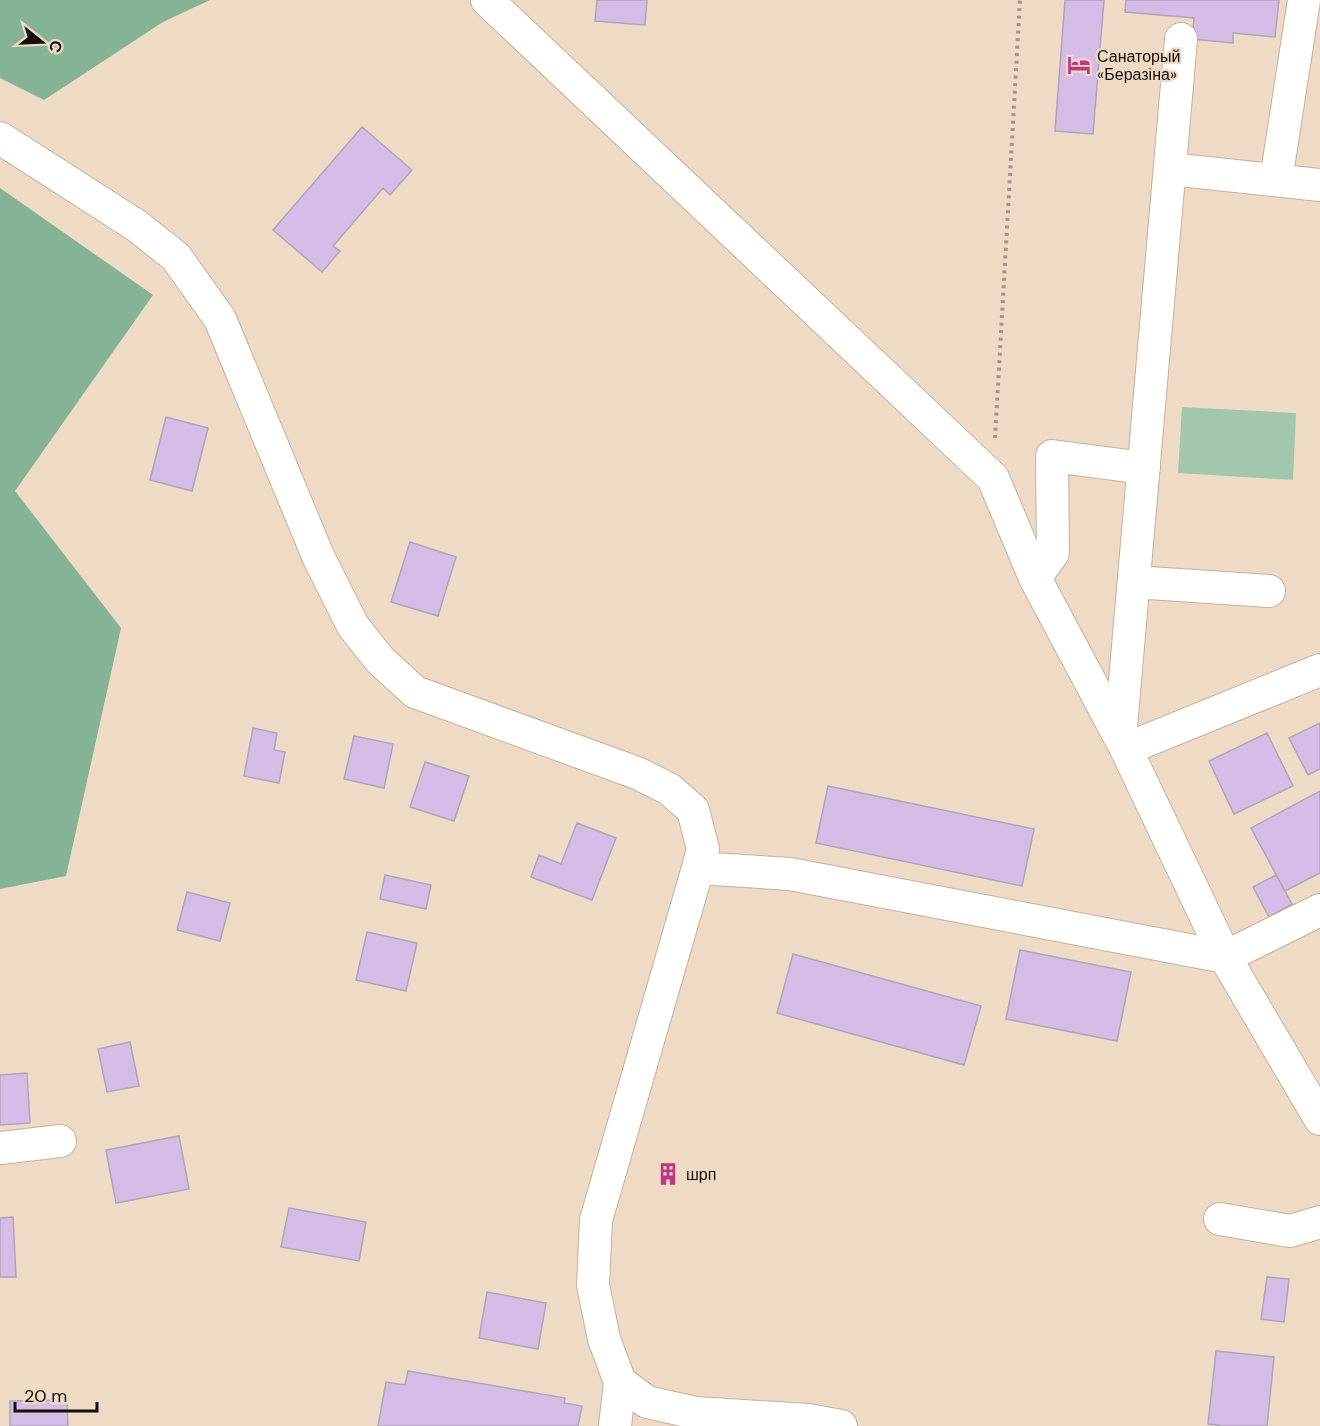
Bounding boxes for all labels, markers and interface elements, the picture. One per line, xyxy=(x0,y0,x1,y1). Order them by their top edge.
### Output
north arrow xyxy=(12,12,72,72)
text: С xyxy=(44,38,68,56)
place label: Санаторый «Беразіна» xyxy=(1097,46,1180,85)
hotel icon: Санаторый «Беразіна» xyxy=(1066,52,1092,78)
building icon: шрп xyxy=(655,1161,681,1187)
place label: шрп xyxy=(686,1164,716,1185)
scale bar xyxy=(15,1375,98,1413)
text: 20 m xyxy=(24,1384,67,1408)

